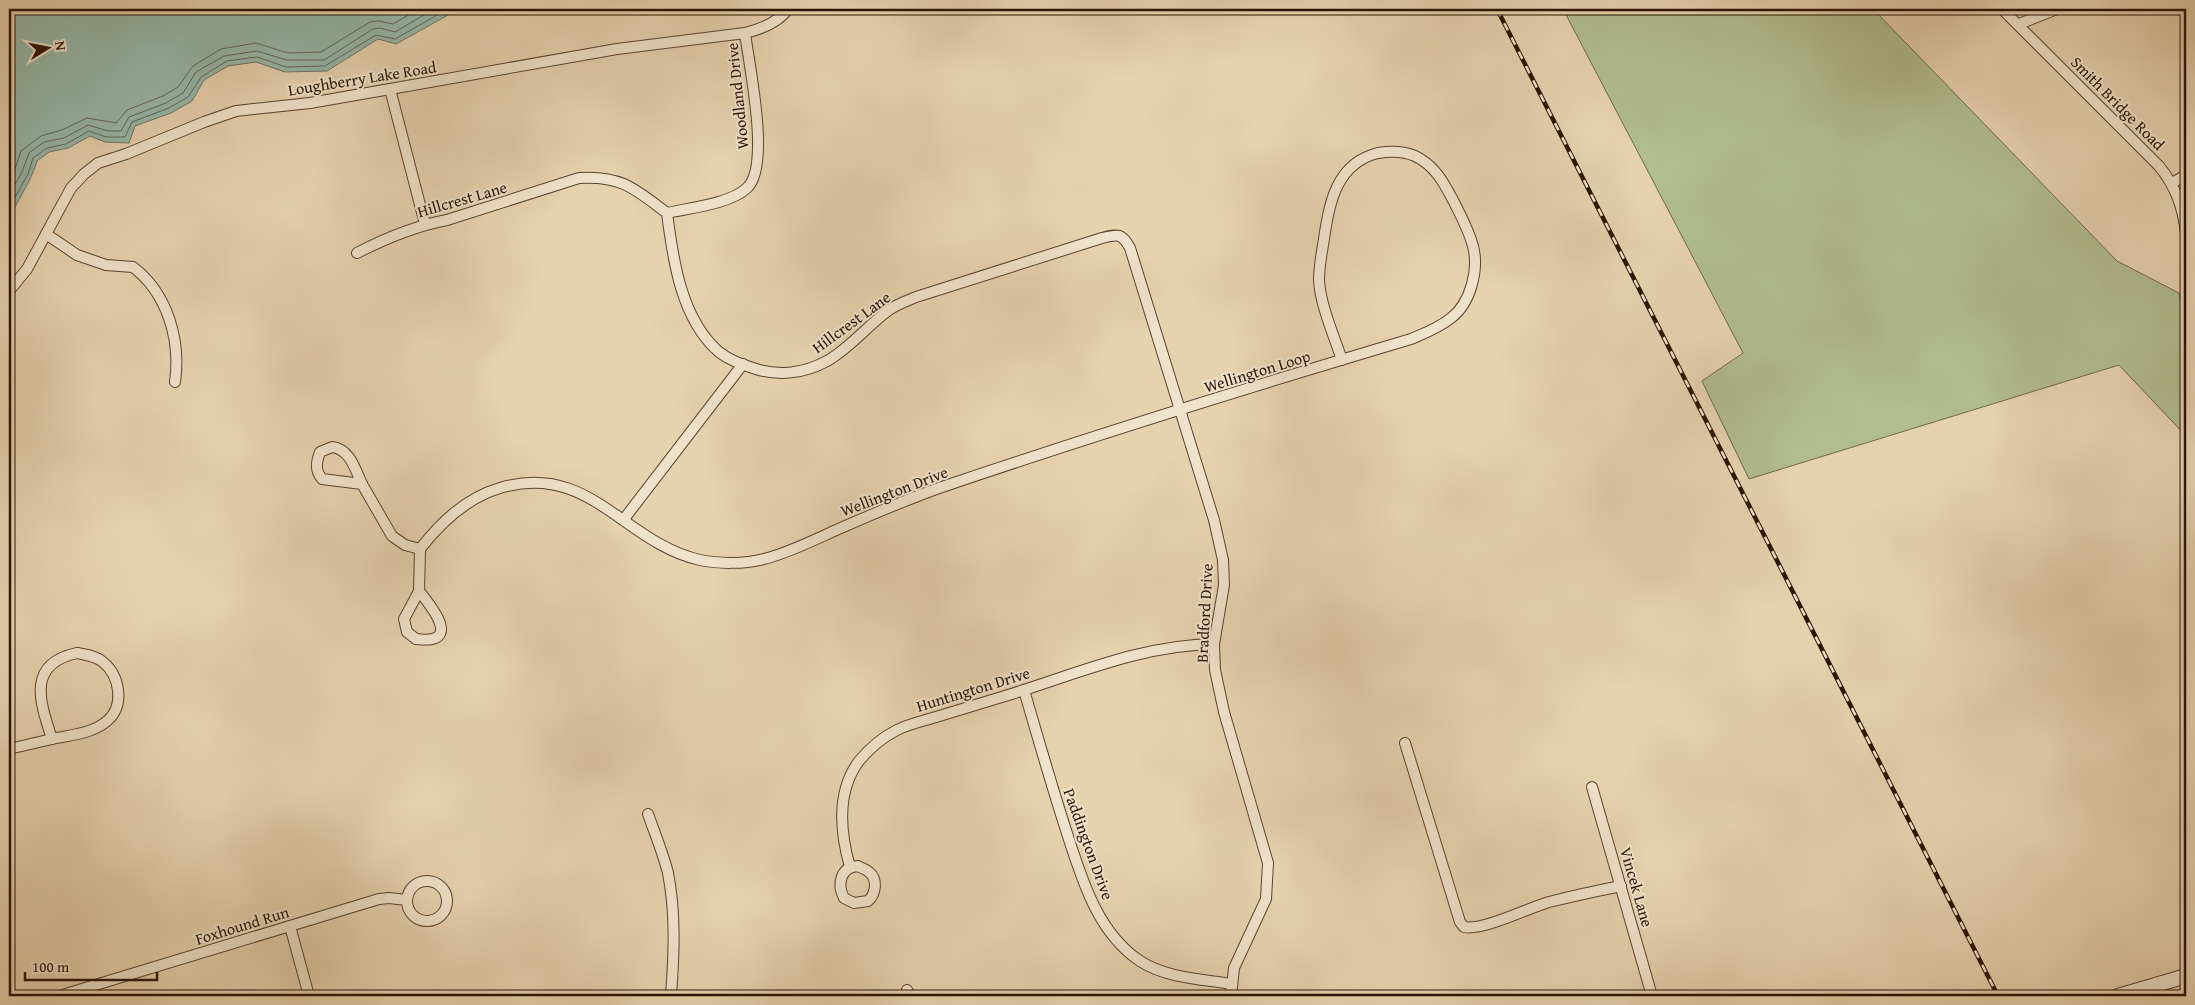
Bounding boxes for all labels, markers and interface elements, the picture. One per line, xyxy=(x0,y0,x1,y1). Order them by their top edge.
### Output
north arrow xyxy=(22,22,72,72)
text: N xyxy=(50,39,72,53)
street label: Woodland Drive xyxy=(719,42,755,150)
street label: Smith Bridge Road xyxy=(2065,50,2171,156)
street label: Loughberry Lake Road xyxy=(286,54,438,102)
street label: Hillcrest Lane xyxy=(414,175,510,223)
street label: Hillcrest Lane xyxy=(807,285,895,359)
street label: Wellington Loop xyxy=(1201,343,1313,399)
street label: Wellington Drive xyxy=(837,460,951,522)
street label: Bradford Drive xyxy=(1189,563,1219,663)
street label: Huntington Drive xyxy=(913,660,1033,718)
street label: Paddington Drive xyxy=(1058,785,1120,903)
street label: Vincek Lane xyxy=(1614,844,1660,930)
street label: Foxhound Run xyxy=(192,899,292,951)
scale bar xyxy=(25,950,158,982)
text: 100 m xyxy=(32,956,70,977)

